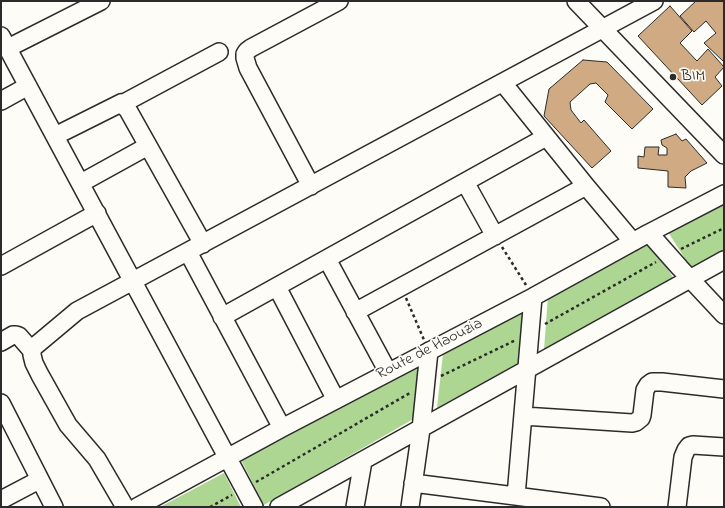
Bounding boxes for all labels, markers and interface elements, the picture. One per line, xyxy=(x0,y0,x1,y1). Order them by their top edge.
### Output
place label: BIM xyxy=(681,67,705,87)
marker: BIM xyxy=(668,72,678,82)
street label: Route de Haouzia xyxy=(374,315,486,385)

